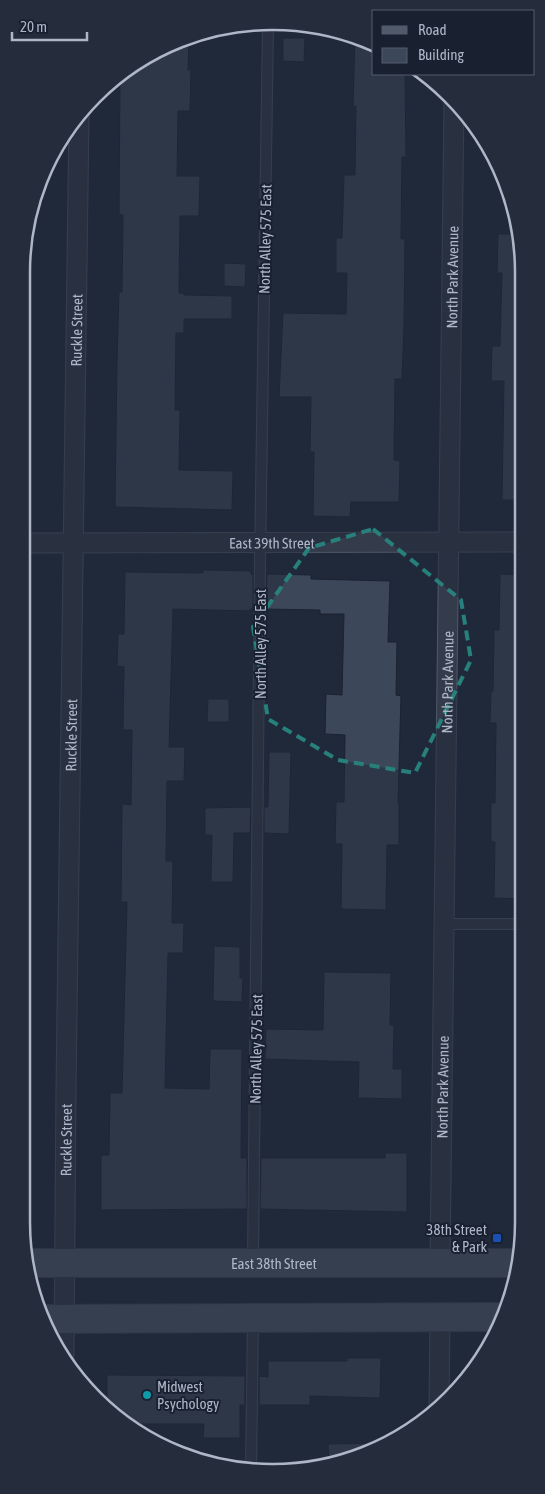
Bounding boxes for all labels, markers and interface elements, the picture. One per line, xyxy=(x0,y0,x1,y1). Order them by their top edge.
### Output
scale bar xyxy=(12,10,88,42)
legend xyxy=(372,10,535,75)
text: 20 m xyxy=(20,18,47,35)
text: Road xyxy=(418,21,447,38)
text: Building xyxy=(418,46,464,63)
street label: North Alley 575 East xyxy=(256,184,274,294)
street label: North Park Avenue xyxy=(443,225,461,328)
street label: Ruckle Street xyxy=(67,294,85,366)
street label: East 39th Street xyxy=(229,534,315,551)
street label: North Alley 575 East xyxy=(252,589,269,699)
street label: North Park Avenue xyxy=(438,630,456,733)
street label: Ruckle Street xyxy=(62,699,80,771)
street label: North Alley 575 East xyxy=(247,994,265,1104)
street label: North Park Avenue xyxy=(433,1035,451,1138)
street label: Ruckle Street xyxy=(57,1104,74,1176)
place label: 38th Street & Park xyxy=(426,1221,487,1255)
marker: 38th Street & Park xyxy=(491,1232,503,1244)
street label: East 38th Street xyxy=(231,1255,317,1272)
place label: Midwest Psychology xyxy=(157,1378,219,1412)
marker: Midwest Psychology xyxy=(141,1389,153,1401)

